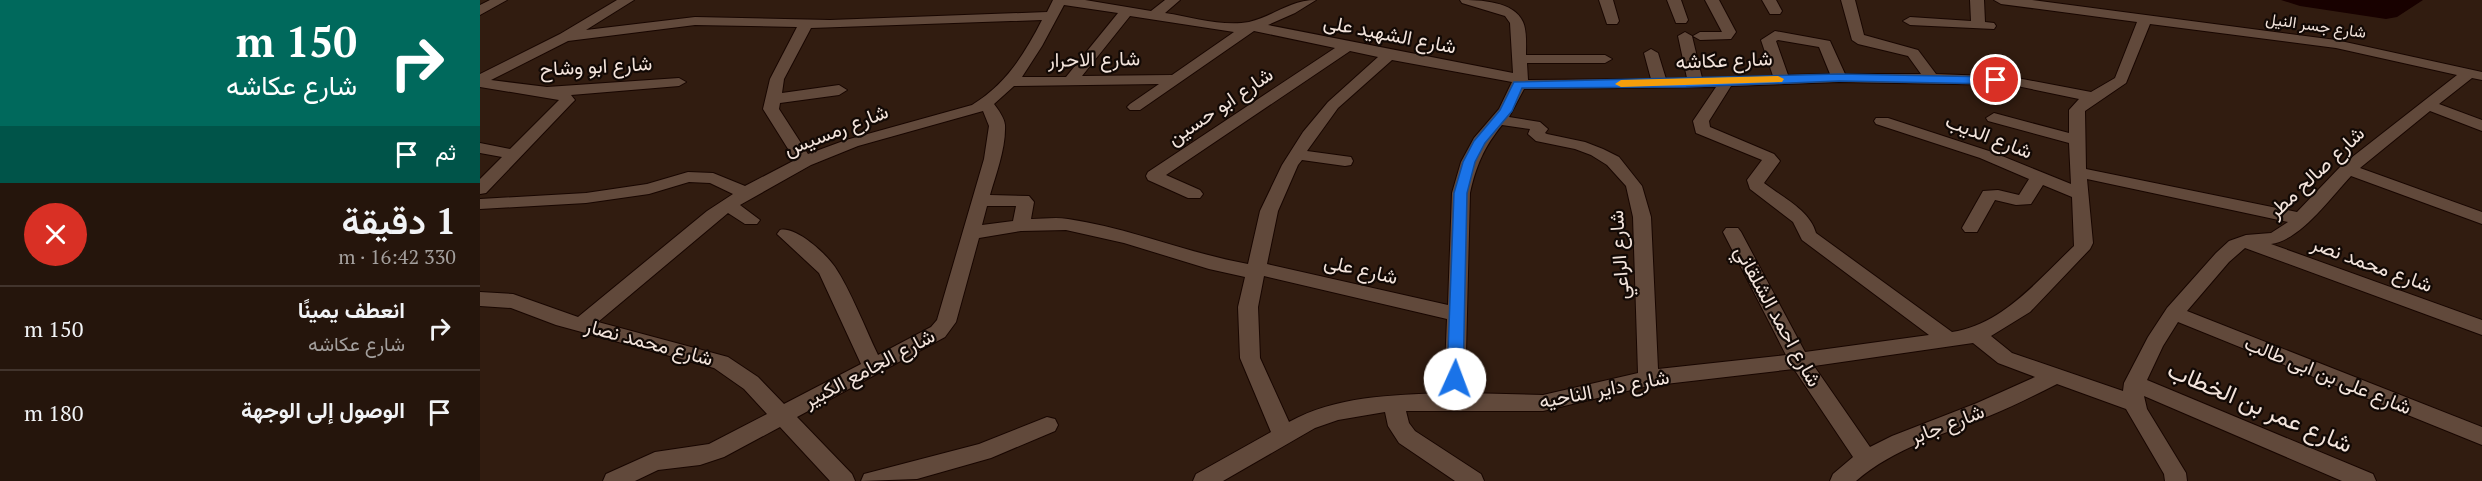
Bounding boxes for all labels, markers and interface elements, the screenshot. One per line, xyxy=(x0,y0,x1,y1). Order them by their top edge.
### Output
street label: شارع الشهيد على xyxy=(1321,7,1459,61)
street label: شارع جسر النيل xyxy=(2264,7,2368,44)
text: 150 m xyxy=(236,13,357,69)
icon: right xyxy=(378,24,456,102)
street label: شارع الاحرار xyxy=(1047,44,1140,74)
street label: شارع عكاشه xyxy=(1675,44,1773,76)
street label: شارع ابو وشاح xyxy=(539,49,653,83)
pin xyxy=(1970,54,2021,105)
street label: شارع ابو حسين xyxy=(1162,60,1278,152)
icon: arrive xyxy=(1979,63,2012,96)
text: شارع عكاشه xyxy=(226,67,357,103)
street label: شارع رمسيس xyxy=(780,97,892,163)
street label: شارع الديب xyxy=(1942,107,2036,165)
street label: شارع صالح مطر xyxy=(2261,120,2371,225)
text: ثم xyxy=(435,137,456,166)
icon: arrive xyxy=(390,138,423,171)
text: 1 دقيقة xyxy=(341,197,456,244)
button: close xyxy=(24,203,87,266)
street label: شارع الراعي xyxy=(1602,209,1639,301)
street label: شارع محمد نصر xyxy=(2307,229,2436,299)
street label: شارع احمد الشلقاني xyxy=(1725,240,1828,393)
text: 330 m · 16:42 xyxy=(338,243,456,270)
street label: شارع على xyxy=(1321,247,1401,291)
text: انعطف يمينًا xyxy=(298,295,405,324)
street label: شارع محمد نصار xyxy=(581,311,716,373)
icon: right xyxy=(423,312,456,345)
text: 150 m xyxy=(24,314,84,343)
street label: شارع الجامع الكبير xyxy=(797,322,940,415)
street label: شارع على بن ابى طالب xyxy=(2240,329,2416,421)
text: شارع عكاشه xyxy=(308,330,405,357)
position arrow xyxy=(1423,347,1487,411)
street label: شارع عمر بن الخطاب xyxy=(2163,353,2358,460)
street label: شارع داير الناحيه xyxy=(1536,363,1672,415)
text: الوصول إلى الوجهة xyxy=(241,395,405,424)
icon: arrive xyxy=(423,396,456,429)
street label: شارع جابر xyxy=(1905,397,1988,451)
text: 180 m xyxy=(24,398,84,427)

